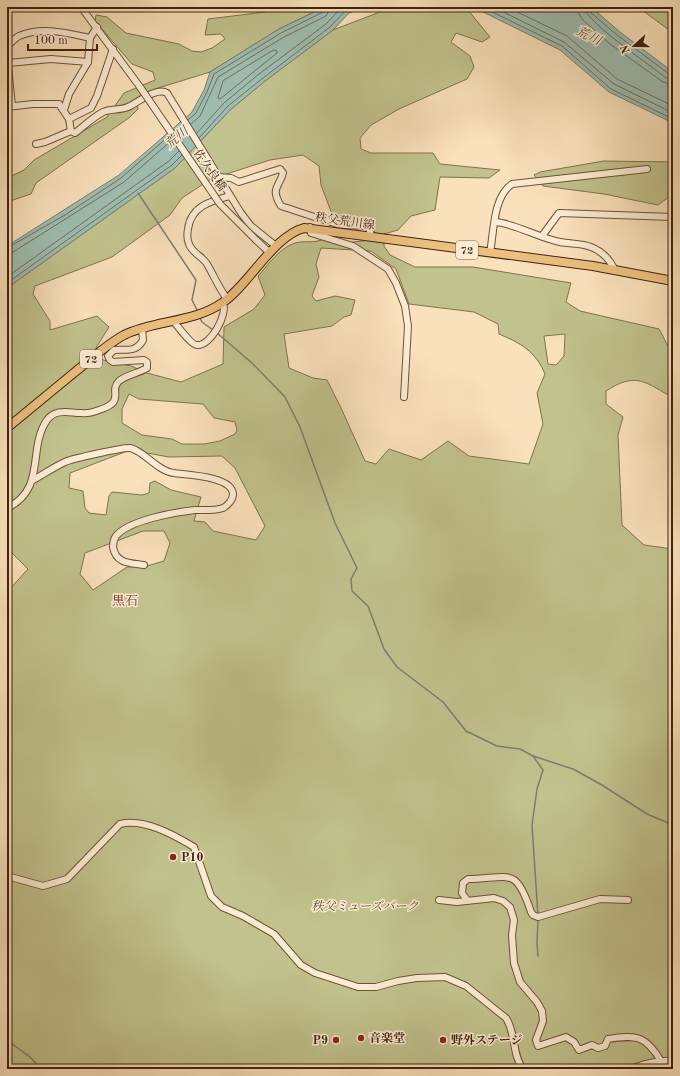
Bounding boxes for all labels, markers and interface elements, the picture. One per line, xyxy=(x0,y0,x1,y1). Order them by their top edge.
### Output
water label: 荒川 xyxy=(574,24,605,49)
scale bar xyxy=(28,26,97,52)
north arrow xyxy=(614,26,654,66)
text: 100 m xyxy=(34,35,68,47)
text: N xyxy=(619,43,633,55)
water label: 荒川 xyxy=(162,123,193,151)
street label: 佐久良橋 xyxy=(190,146,230,194)
street label: 秩父荒川線 xyxy=(314,210,376,232)
road number: 72 xyxy=(456,241,478,259)
road number: 72 xyxy=(80,350,102,368)
district label: 黒石 xyxy=(112,594,138,608)
marker: P10 xyxy=(168,852,178,862)
place label: P10 xyxy=(181,852,203,864)
park label: 秩父ミューズパーク xyxy=(311,900,419,913)
place label: 音楽堂 xyxy=(369,1031,405,1045)
marker: 音楽堂 xyxy=(356,1033,366,1043)
place label: 野外ステージ xyxy=(451,1033,523,1047)
place label: P9 xyxy=(313,1035,328,1047)
marker: P9 xyxy=(331,1035,341,1045)
marker: 野外ステージ xyxy=(438,1035,448,1045)

